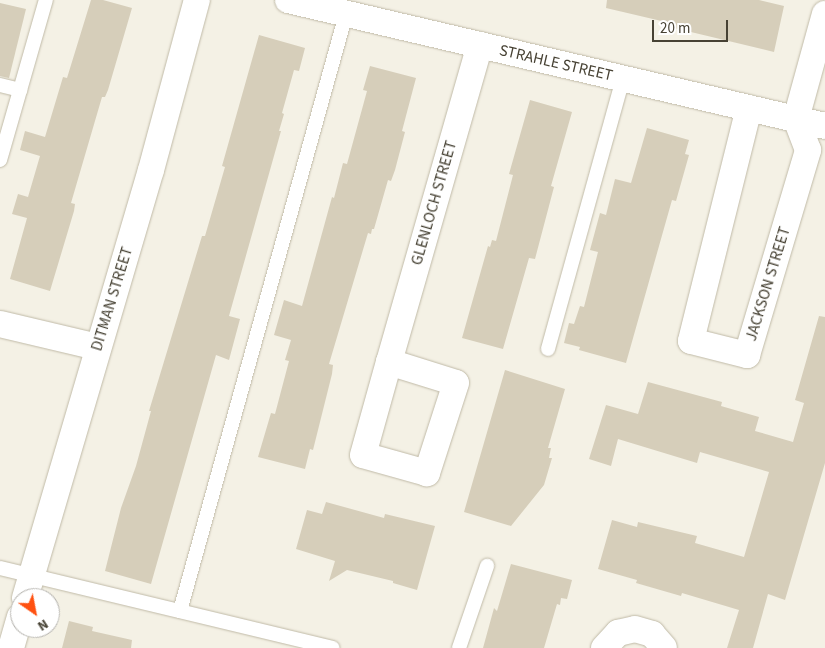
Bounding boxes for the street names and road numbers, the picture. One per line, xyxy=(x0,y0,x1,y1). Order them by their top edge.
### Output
street label: STRAHLE STREET xyxy=(497,41,615,85)
street label: GLENLOCH STREET xyxy=(407,139,461,267)
street label: JACKSON STREET xyxy=(741,225,795,343)
street label: DITMAN STREET xyxy=(87,245,137,353)

